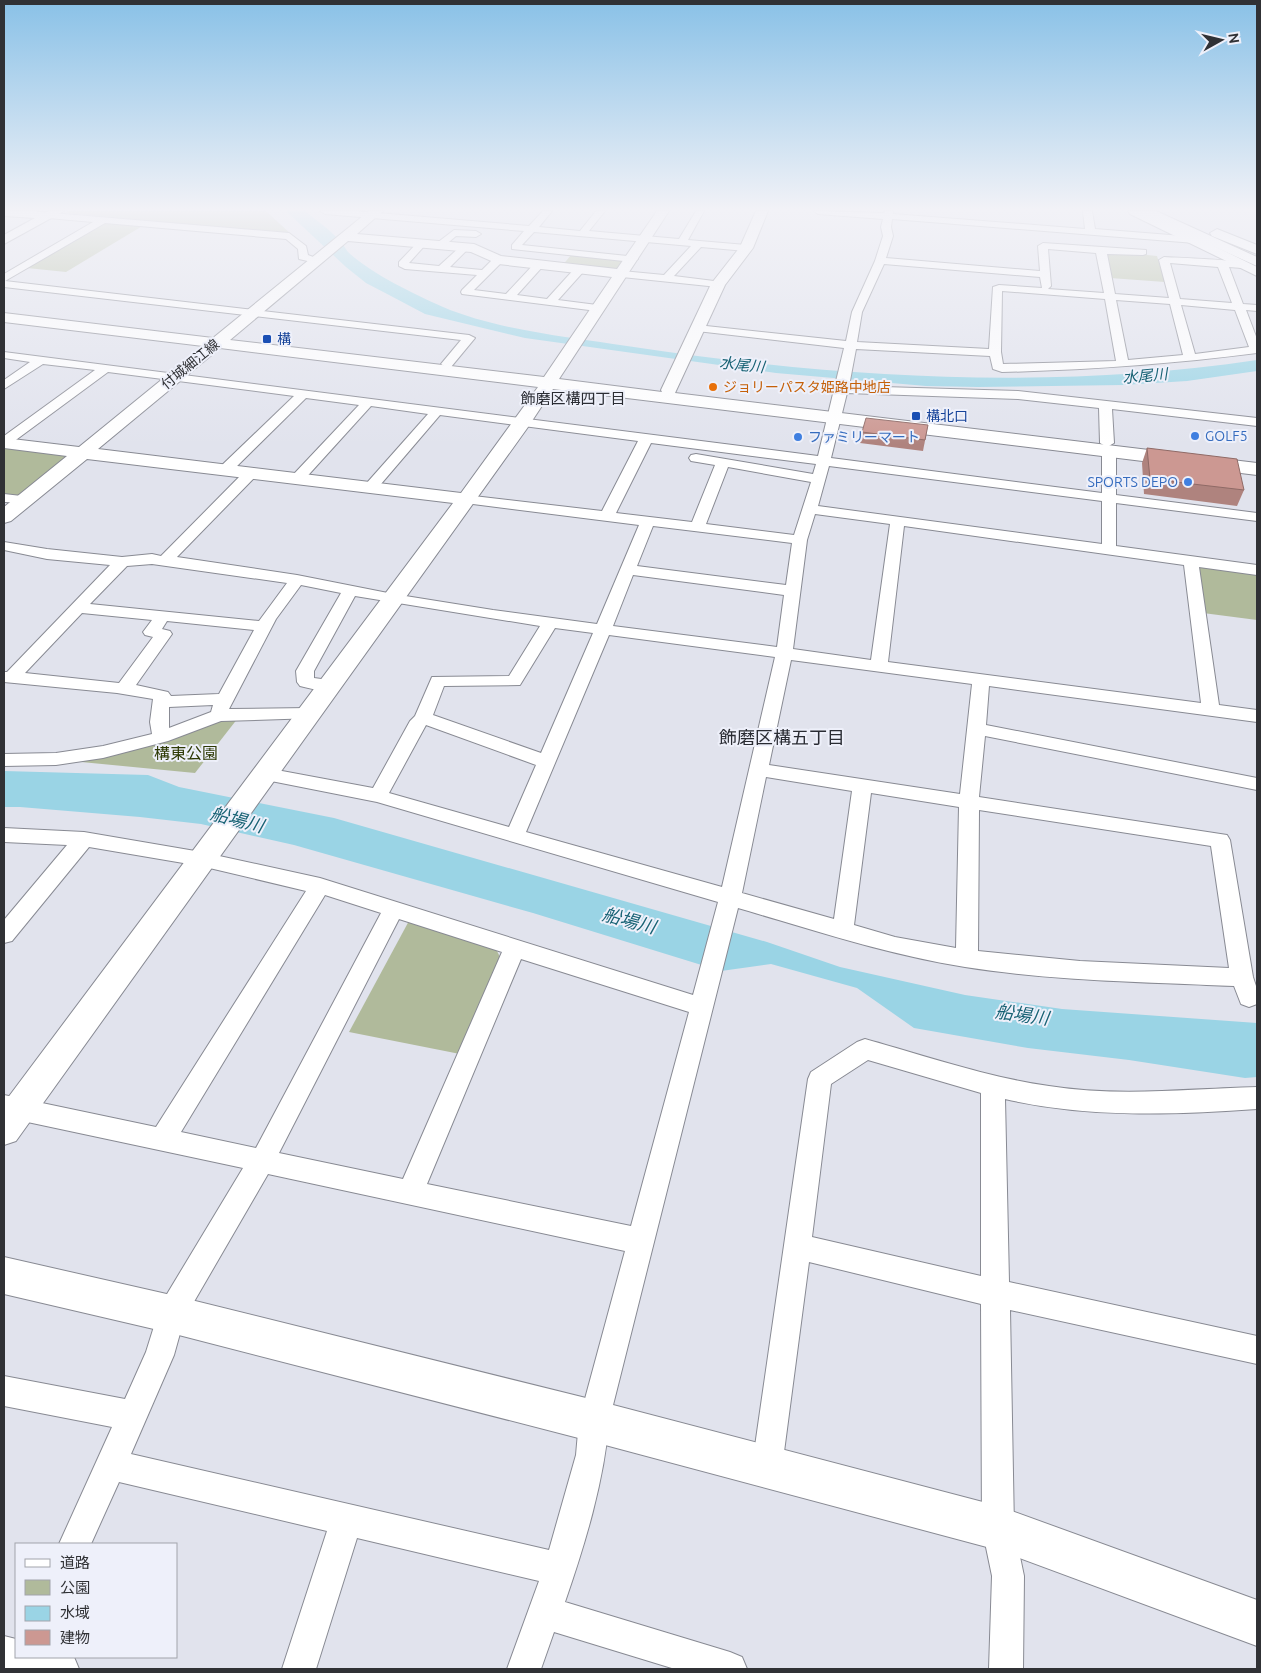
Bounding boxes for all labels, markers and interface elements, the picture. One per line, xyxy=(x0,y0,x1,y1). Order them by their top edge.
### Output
north arrow xyxy=(1196,15,1246,65)
text: N xyxy=(1225,32,1243,44)
place label: 構 xyxy=(277,331,291,347)
marker: 構 xyxy=(261,333,273,345)
street label: 付城細江線 xyxy=(158,336,222,392)
water label: 水尾川 xyxy=(719,354,767,376)
water label: 水尾川 xyxy=(1122,365,1170,386)
place label: ジョリーパスタ姫路中地店 xyxy=(723,379,891,395)
marker: ジョリーパスタ姫路中地店 xyxy=(707,381,719,393)
district label: 飾磨区構四丁目 xyxy=(520,390,626,407)
place label: 構北口 xyxy=(926,408,968,424)
marker: 構北口 xyxy=(910,410,922,422)
place label: GOLF5 xyxy=(1205,428,1248,444)
place label: ファミリーマート xyxy=(808,429,920,445)
marker: GOLF5 xyxy=(1189,430,1201,442)
marker: ファミリーマート xyxy=(792,431,804,443)
place label: SPORTS DEPO xyxy=(1087,474,1178,490)
marker: SPORTS DEPO xyxy=(1182,476,1194,488)
district label: 飾磨区構五丁目 xyxy=(719,727,845,747)
park label: 構東公園 xyxy=(154,744,218,762)
water label: 船場川 xyxy=(209,802,268,836)
water label: 船場川 xyxy=(601,903,660,937)
water label: 船場川 xyxy=(994,1000,1052,1028)
legend xyxy=(15,1543,178,1658)
text: 道路 xyxy=(60,1554,90,1571)
text: 公園 xyxy=(60,1579,90,1596)
text: 水域 xyxy=(60,1604,90,1621)
text: 建物 xyxy=(60,1629,90,1646)

